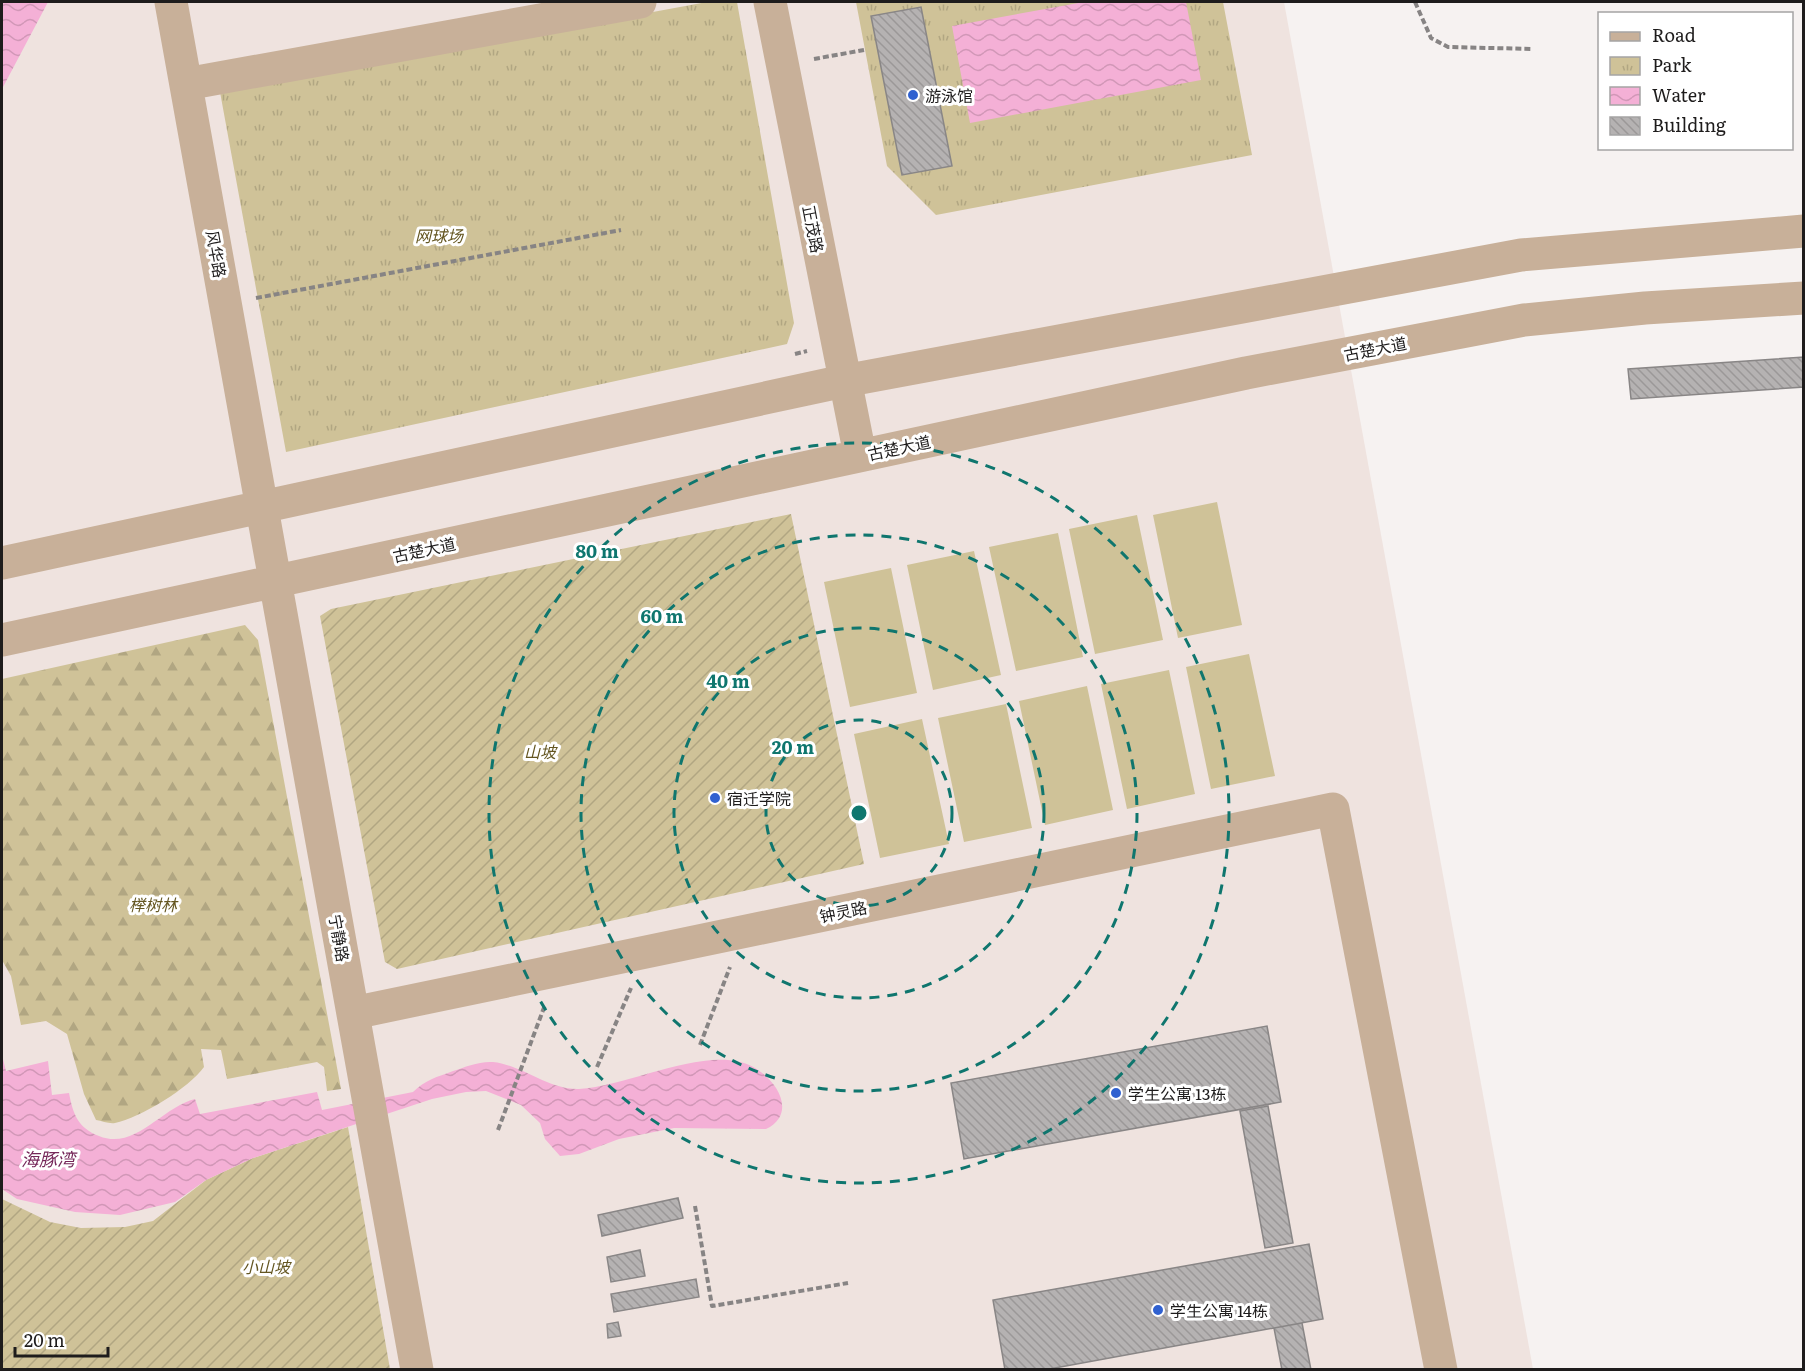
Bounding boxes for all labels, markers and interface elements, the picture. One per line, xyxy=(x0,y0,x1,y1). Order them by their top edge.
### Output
legend xyxy=(1598,12,1793,150)
text: Road xyxy=(1652,21,1696,48)
text: Park xyxy=(1652,51,1693,78)
text: Water xyxy=(1652,81,1706,108)
place label: 游泳馆 xyxy=(925,83,973,107)
marker: 游泳馆 xyxy=(906,88,920,102)
text: Building xyxy=(1652,111,1727,138)
street label: 正茂路 xyxy=(798,203,830,255)
park label: 网球场 xyxy=(415,223,465,247)
street label: 风华路 xyxy=(201,228,233,280)
street label: 古楚大道 xyxy=(1341,330,1409,366)
street label: 古楚大道 xyxy=(865,429,933,465)
street label: 古楚大道 xyxy=(390,531,458,567)
text: 80 m xyxy=(575,537,619,564)
text: 60 m xyxy=(640,602,684,629)
text: 40 m xyxy=(706,667,750,694)
text: 20 m xyxy=(772,733,814,760)
park label: 山坡 xyxy=(524,739,559,763)
place label: 宿迁学院 xyxy=(727,786,791,810)
marker: 宿迁学院 xyxy=(708,791,722,805)
centre of rings xyxy=(849,803,869,823)
park label: 榉树林 xyxy=(129,892,179,916)
street label: 钟灵路 xyxy=(817,894,869,928)
street label: 宁静路 xyxy=(324,912,356,964)
place label: 学生公寓 13栋 xyxy=(1128,1081,1226,1105)
marker: 学生公寓 13栋 xyxy=(1109,1086,1123,1100)
water label: 海豚湾 xyxy=(21,1145,78,1172)
park label: 小山坡 xyxy=(242,1254,293,1278)
place label: 学生公寓 14栋 xyxy=(1170,1298,1268,1322)
marker: 学生公寓 14栋 xyxy=(1151,1303,1165,1317)
scale bar xyxy=(15,1320,108,1358)
text: 20 m xyxy=(24,1326,65,1353)

